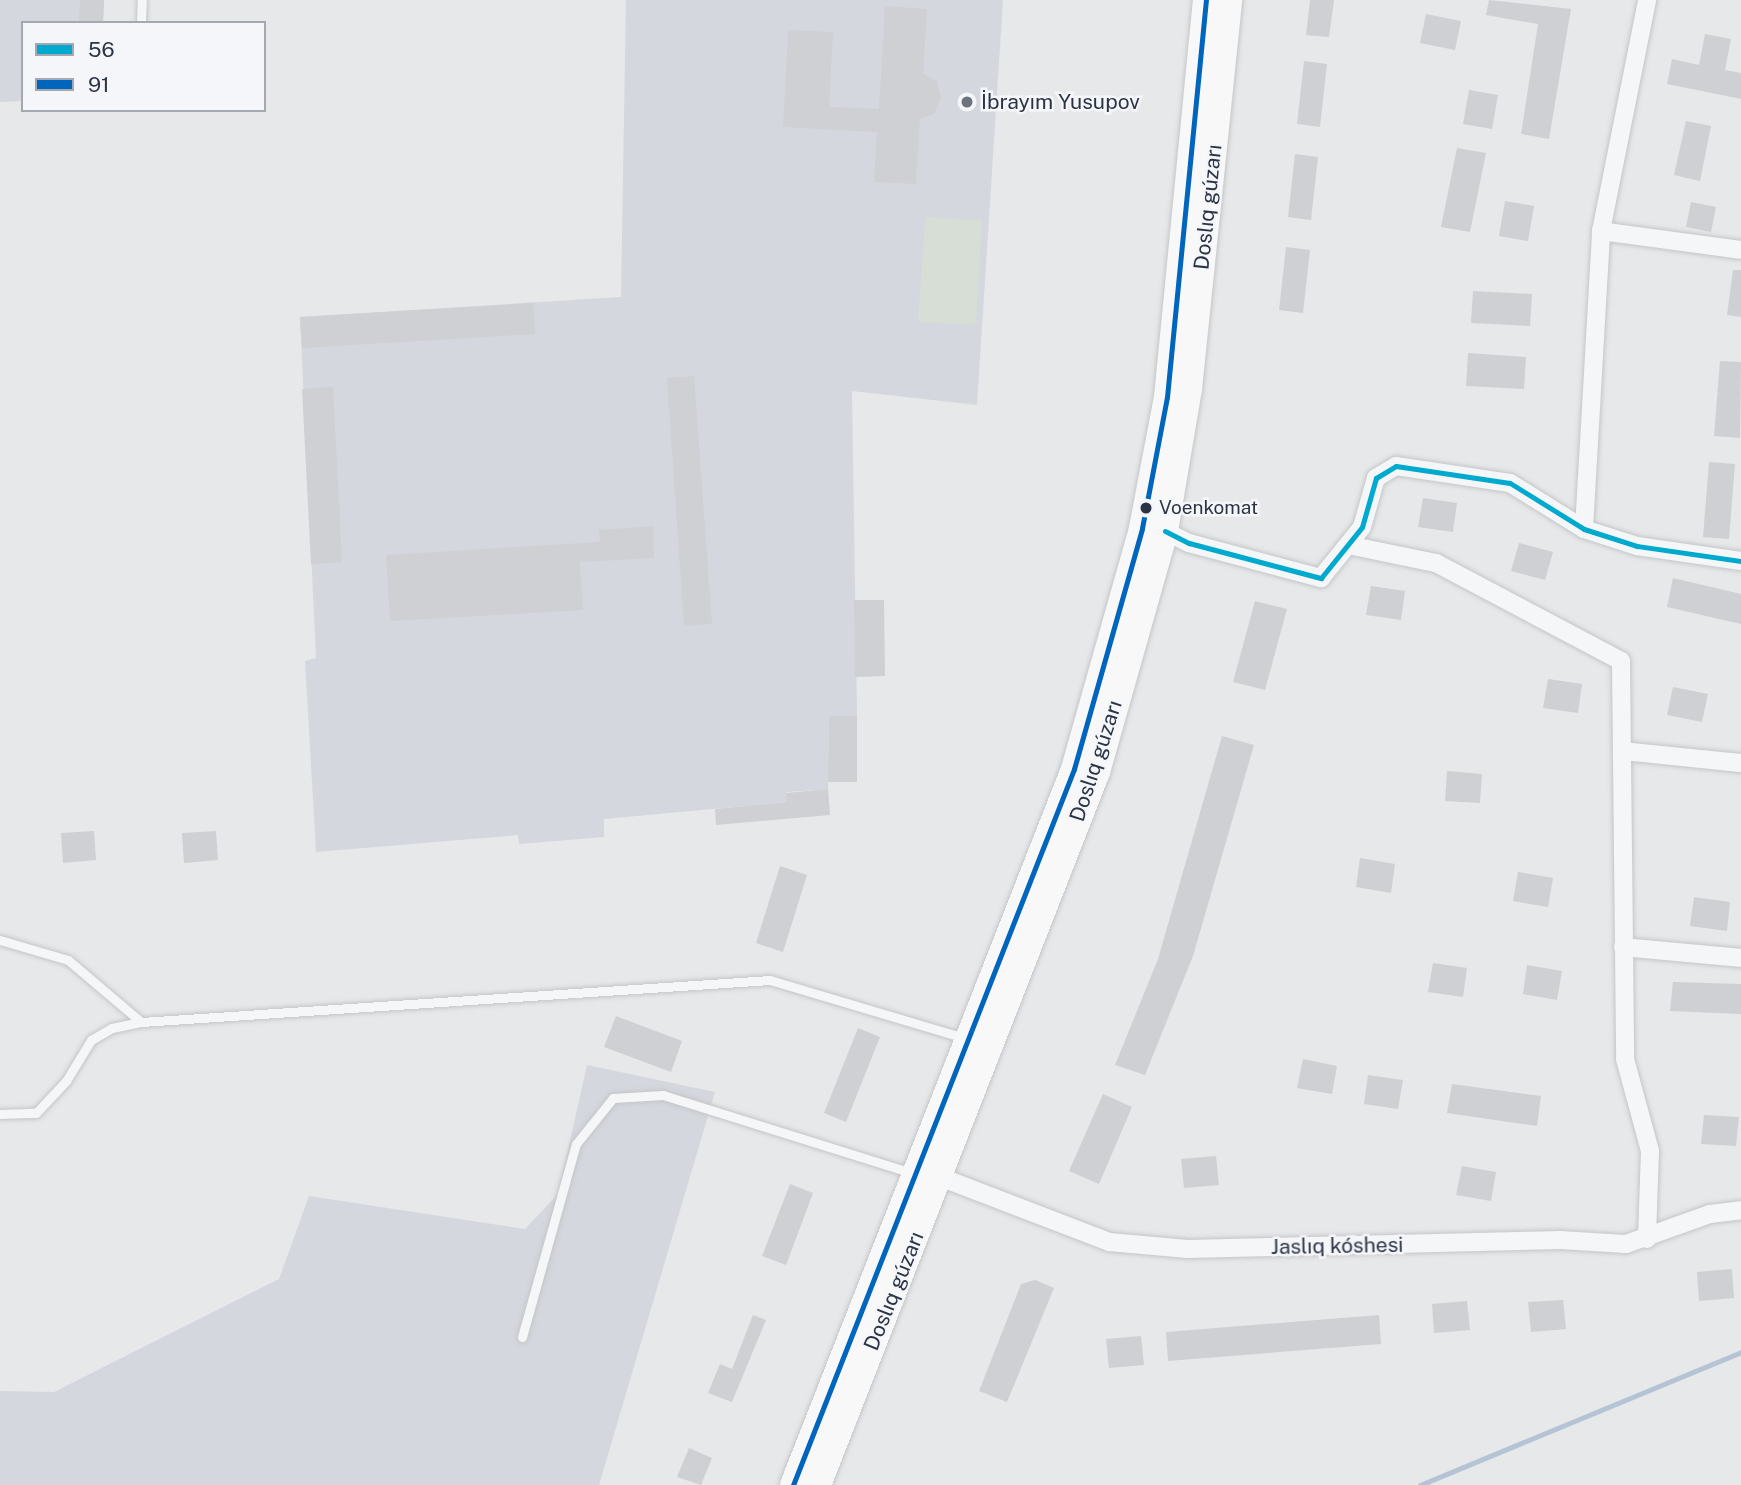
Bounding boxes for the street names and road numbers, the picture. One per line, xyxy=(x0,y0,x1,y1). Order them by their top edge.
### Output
street label: Doslıq gúzarı xyxy=(1189,143,1227,271)
street label: Doslıq gúzarı xyxy=(1065,697,1127,825)
street label: Doslıq gúzarı xyxy=(859,1228,929,1354)
street label: Jaslıq kóshesi xyxy=(1270,1232,1404,1260)

